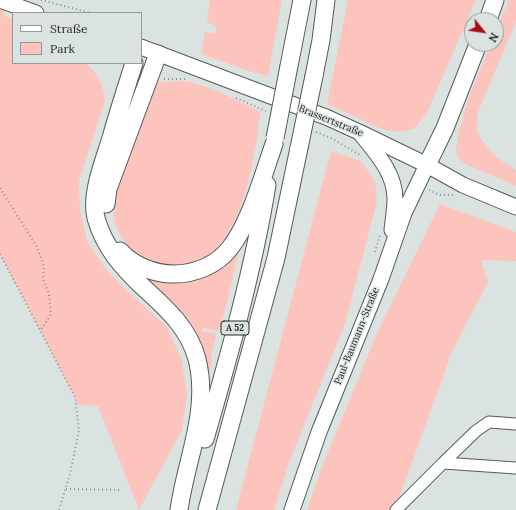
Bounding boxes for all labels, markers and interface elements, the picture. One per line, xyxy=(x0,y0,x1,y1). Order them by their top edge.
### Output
legend xyxy=(12,12,142,64)
north arrow xyxy=(464,12,504,52)
text: Straße xyxy=(50,21,87,36)
text: N xyxy=(485,30,502,45)
text: Park xyxy=(50,41,75,56)
street label: Brassertstraße xyxy=(297,103,365,139)
street label: Paul-Baumann-Straße xyxy=(332,286,382,386)
road number: A 52 xyxy=(221,321,249,335)

